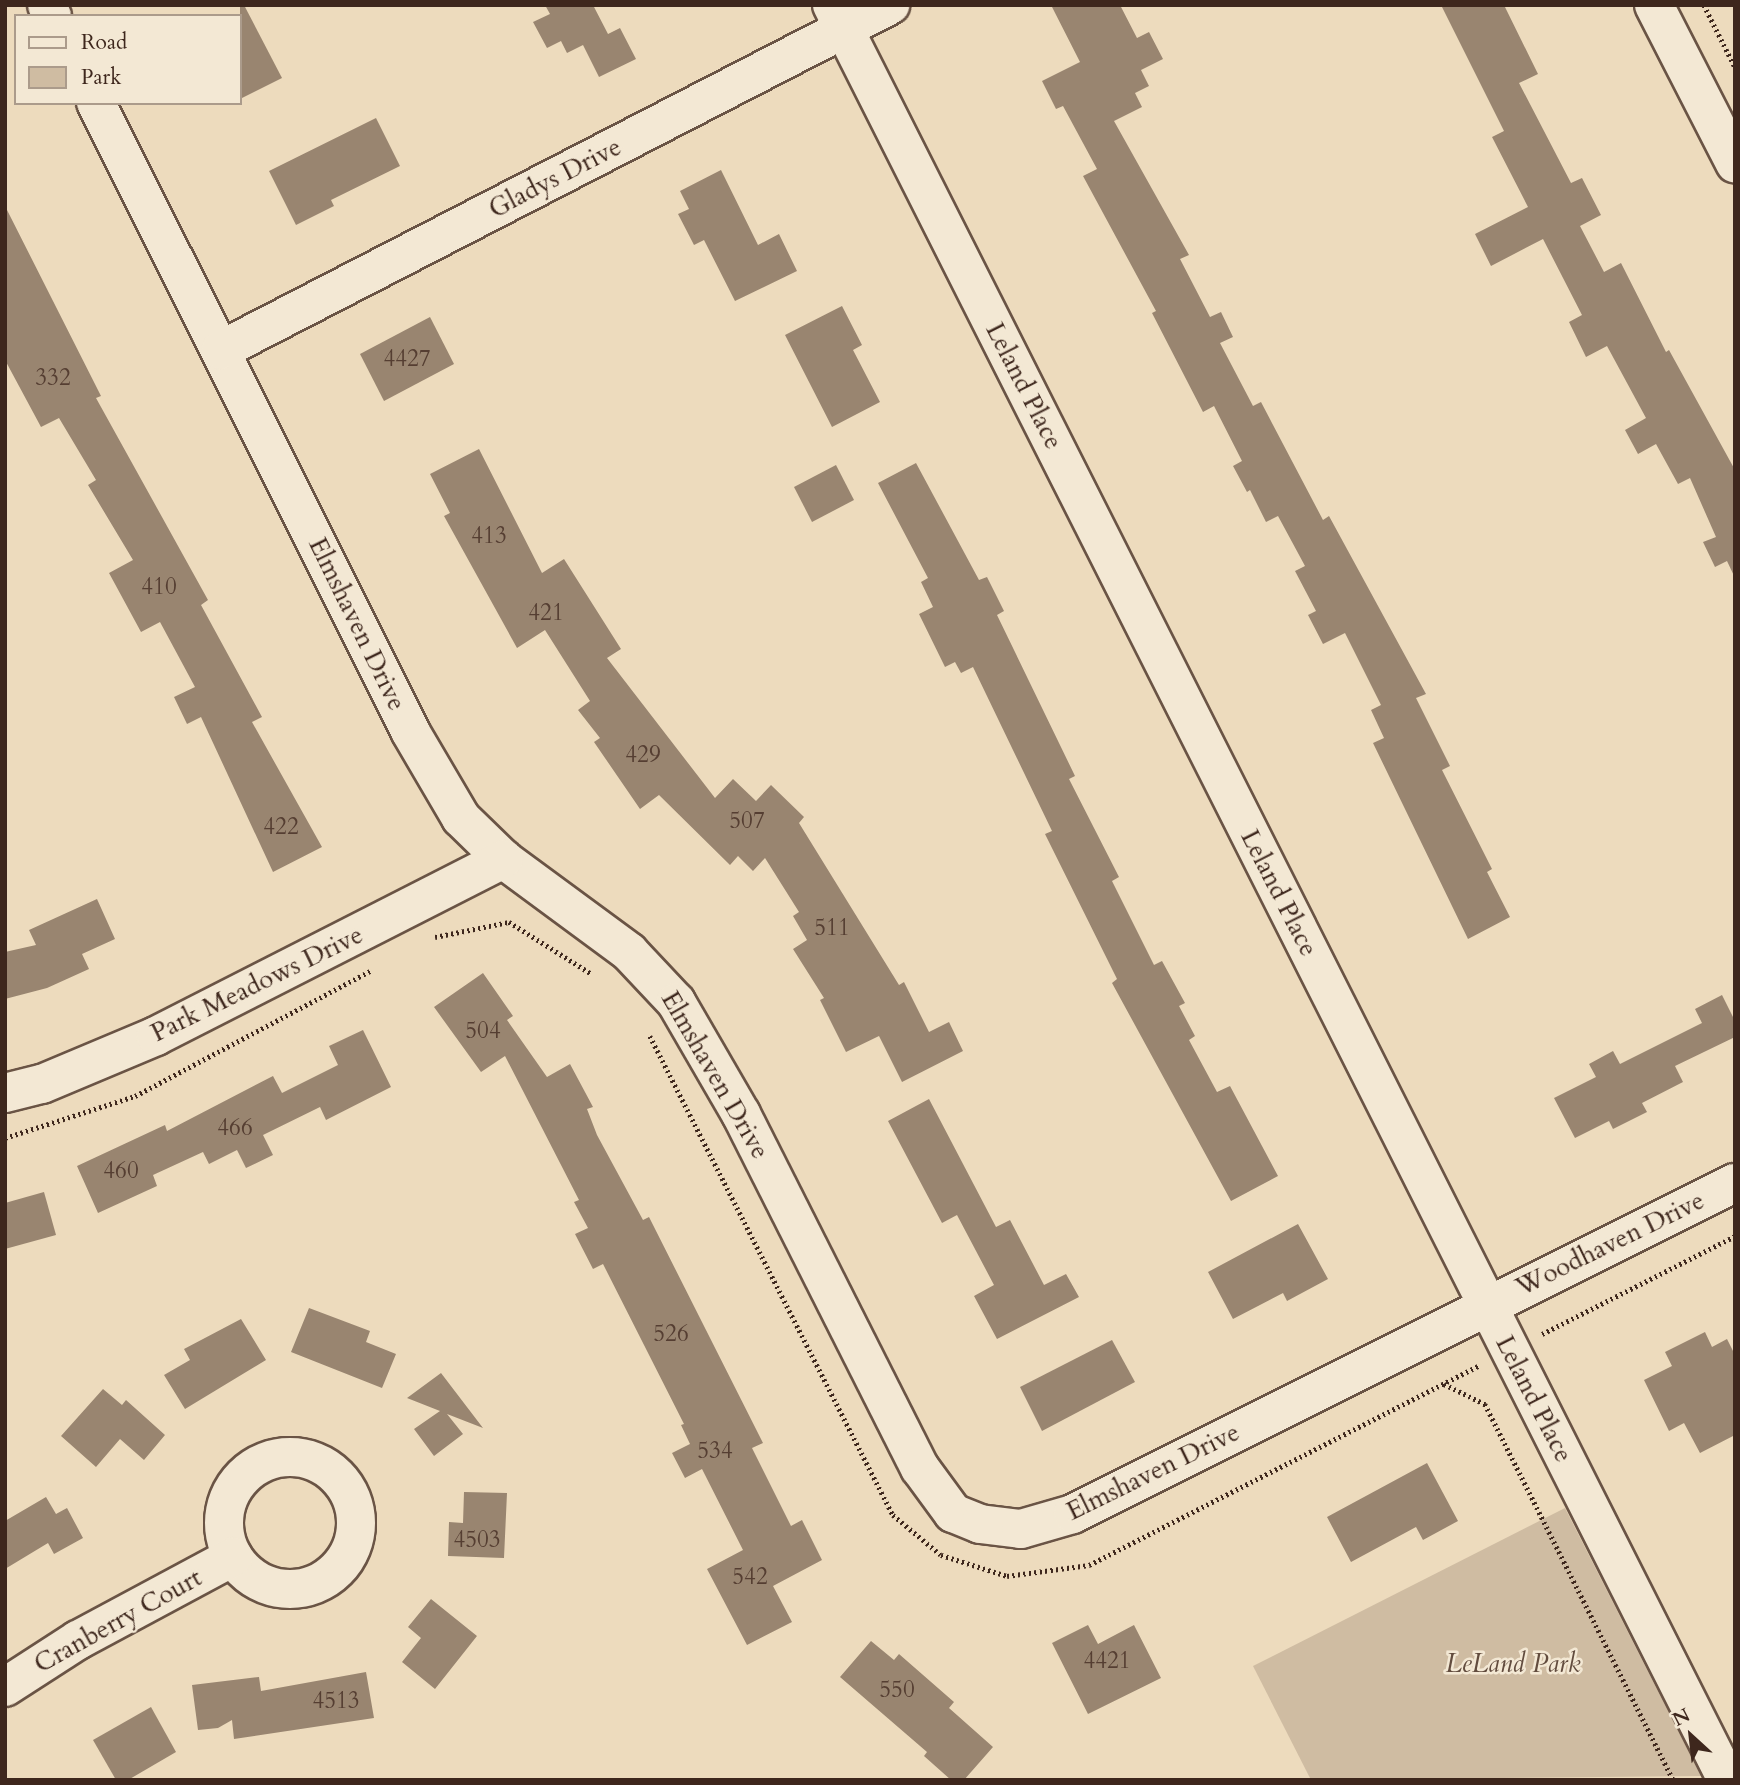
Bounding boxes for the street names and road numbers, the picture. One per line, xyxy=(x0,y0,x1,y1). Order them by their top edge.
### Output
street label: Gladys Drive xyxy=(484,131,626,225)
street label: Leland Place xyxy=(979,317,1069,455)
street label: Elmshaven Drive xyxy=(302,532,412,716)
street label: Leland Place xyxy=(1234,824,1324,962)
street label: Park Meadows Drive xyxy=(146,919,368,1049)
street label: Elmshaven Drive xyxy=(654,986,776,1164)
street label: Woodhaven Drive xyxy=(1511,1185,1709,1303)
street label: Leland Place xyxy=(1489,1330,1579,1468)
street label: Elmshaven Drive xyxy=(1061,1417,1245,1527)
street label: Cranberry Court xyxy=(29,1562,207,1680)

